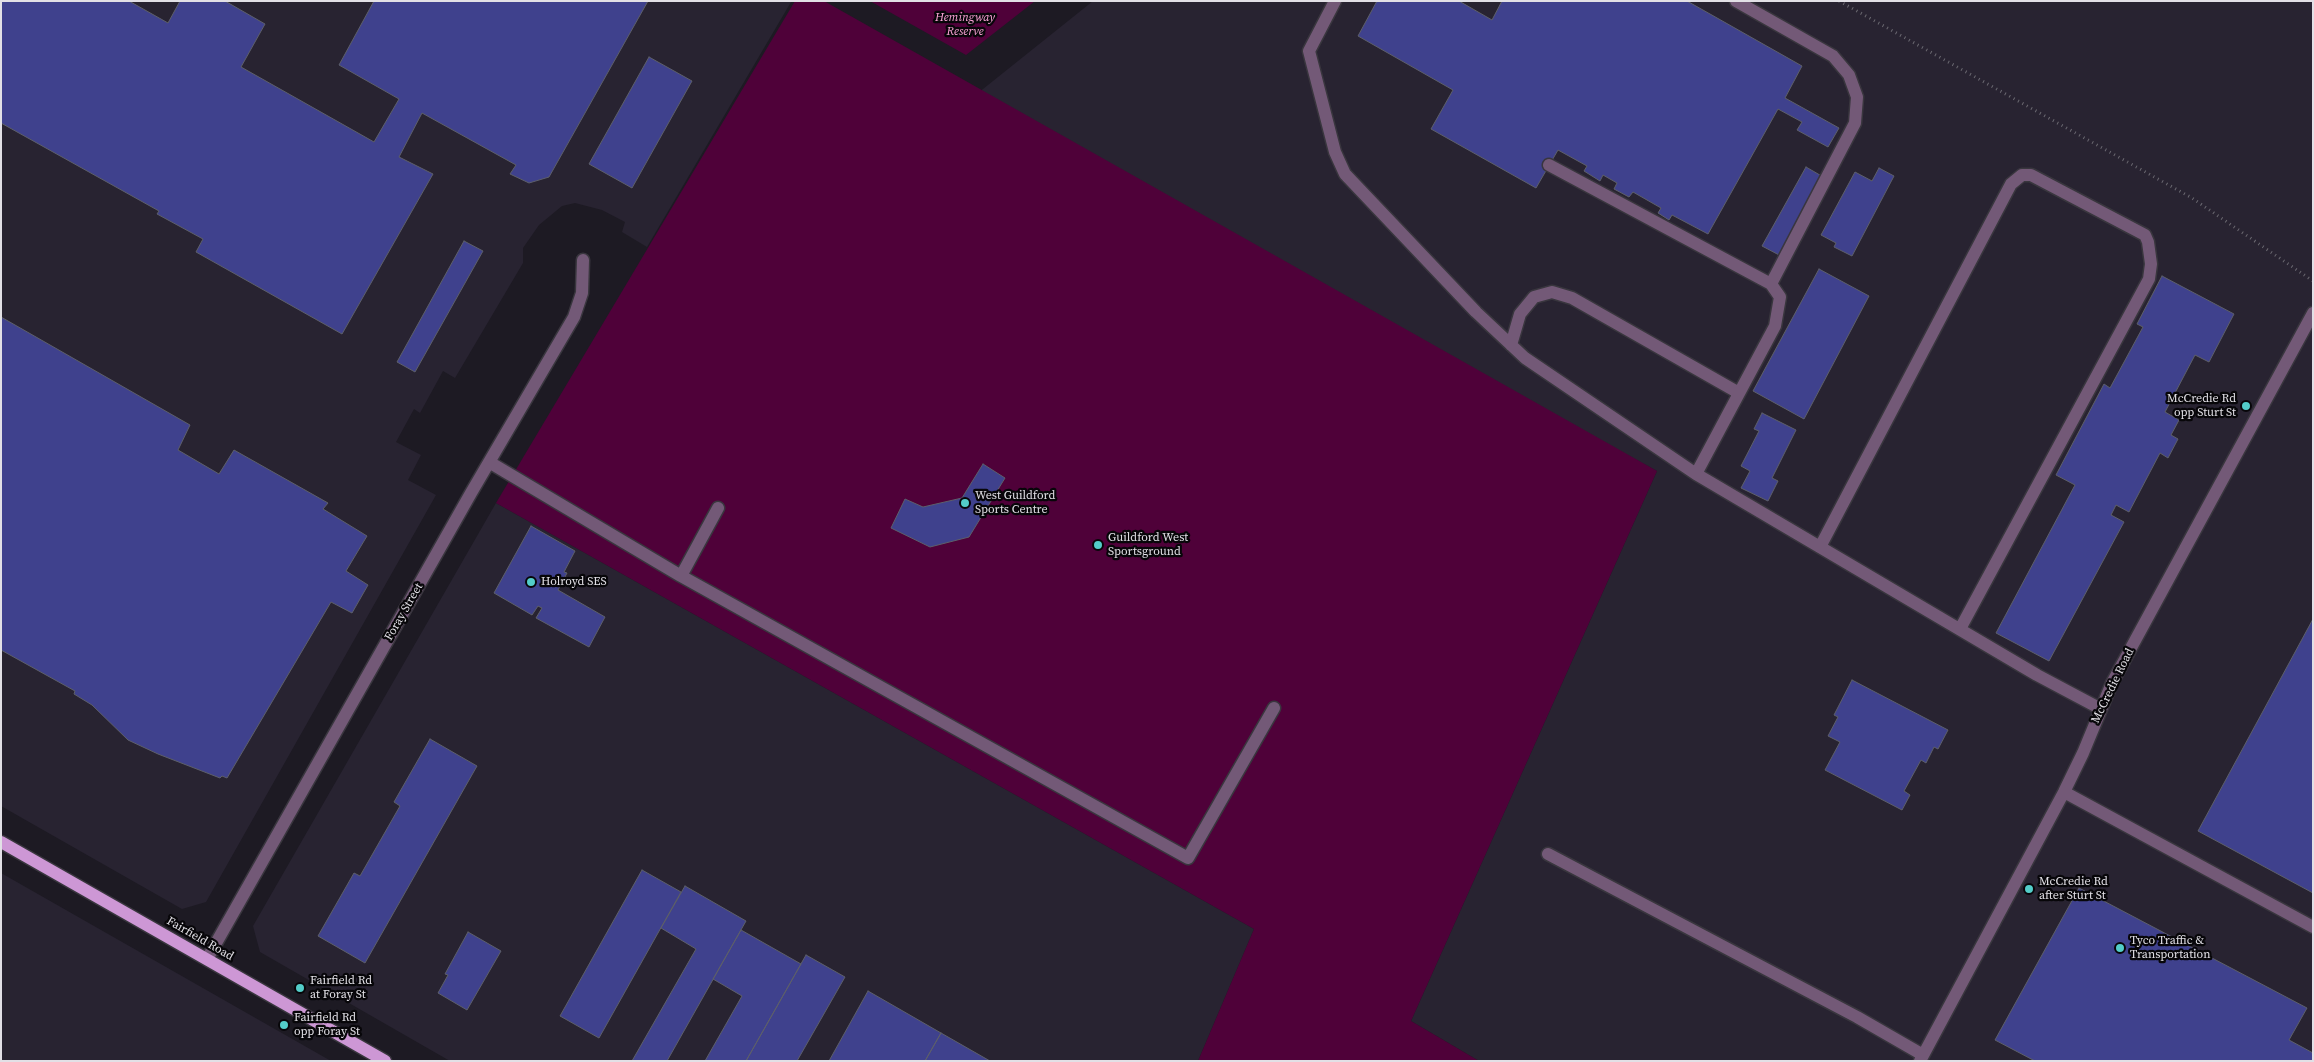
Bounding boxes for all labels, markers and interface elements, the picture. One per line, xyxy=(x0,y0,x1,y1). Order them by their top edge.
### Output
park label: Hemingway Reserve xyxy=(935,11,995,39)
place label: McCredie Rd opp Sturt St xyxy=(2167,392,2236,420)
marker: McCredie Rd opp Sturt St xyxy=(2240,400,2252,412)
place label: West Guildford Sports Centre xyxy=(975,489,1055,517)
marker: West Guildford Sports Centre xyxy=(959,497,971,509)
place label: Guildford West Sportsground xyxy=(1108,531,1188,559)
marker: Guildford West Sportsground xyxy=(1092,539,1104,551)
place label: Holroyd SES xyxy=(541,575,607,589)
marker: Holroyd SES xyxy=(525,576,537,588)
street label: Foray Street xyxy=(382,581,426,643)
street label: McCredie Road xyxy=(2089,646,2137,726)
place label: McCredie Rd after Sturt St xyxy=(2039,875,2108,903)
marker: McCredie Rd after Sturt St xyxy=(2023,883,2035,895)
street label: Fairfield Road xyxy=(164,914,236,964)
place label: Tyco Traffic & Transportation xyxy=(2130,934,2210,962)
marker: Tyco Traffic & Transportation xyxy=(2114,942,2126,954)
place label: Fairfield Rd at Foray St xyxy=(310,974,372,1002)
marker: Fairfield Rd at Foray St xyxy=(294,982,306,994)
place label: Fairfield Rd opp Foray St xyxy=(294,1011,360,1039)
marker: Fairfield Rd opp Foray St xyxy=(278,1019,290,1031)

